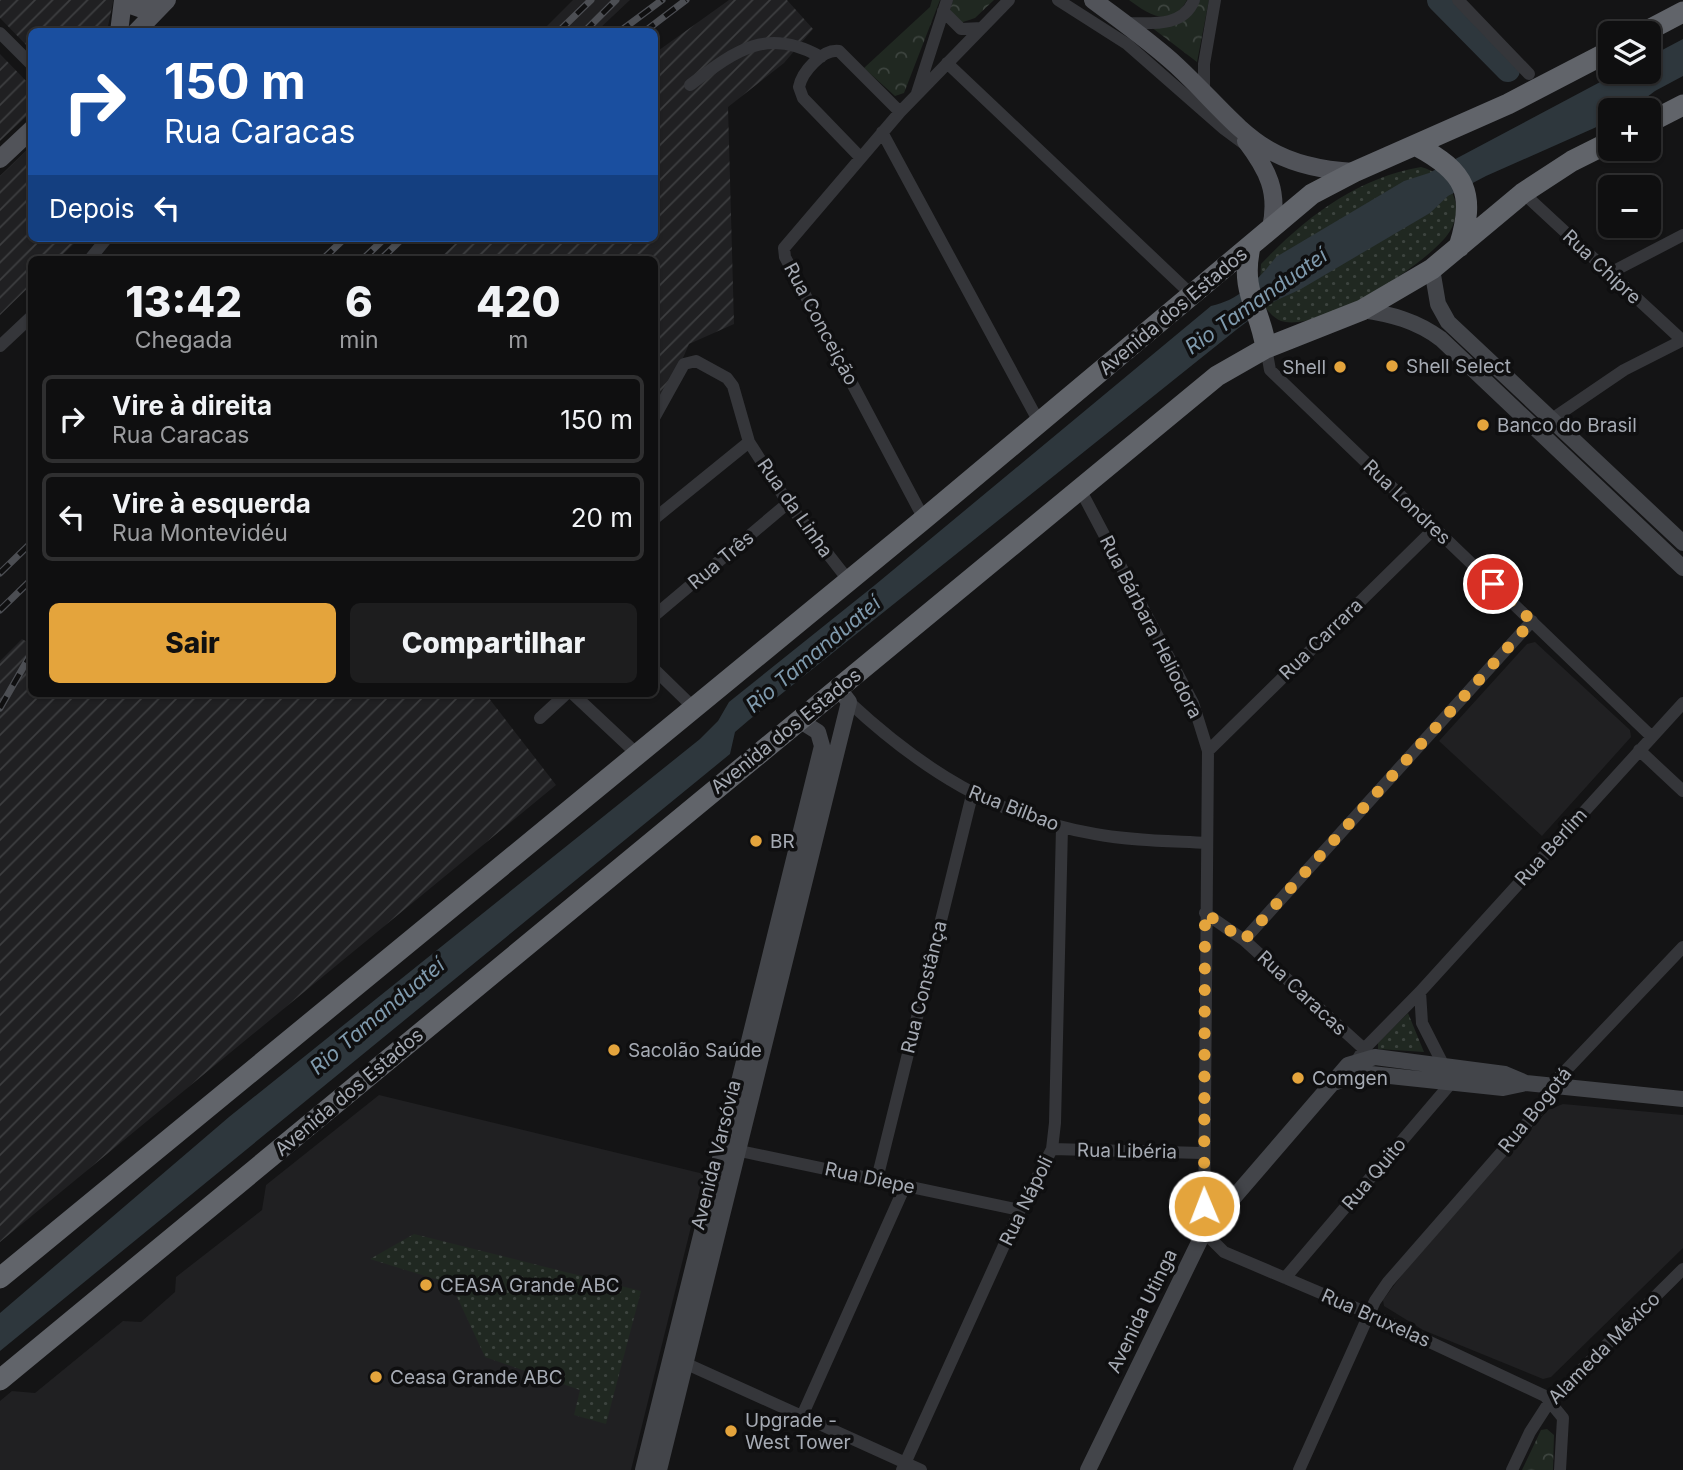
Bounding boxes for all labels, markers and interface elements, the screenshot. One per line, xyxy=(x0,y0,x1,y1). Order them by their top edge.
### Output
map controls xyxy=(1598,21,1661,238)
button: layers xyxy=(1598,21,1661,84)
text: 150 m xyxy=(164,52,306,111)
icon: right xyxy=(49,56,140,147)
button: + xyxy=(1598,98,1661,161)
text: Rua Caracas xyxy=(164,112,355,151)
button: − xyxy=(1598,175,1661,238)
icon: left xyxy=(148,189,186,227)
text: Depois xyxy=(49,193,134,224)
street label: Rua Chipre xyxy=(1558,225,1646,309)
street label: Avenida dos Estados xyxy=(1094,242,1252,380)
water label: Rio Tamanduateí xyxy=(1180,242,1333,359)
street label: Rua Conceição xyxy=(779,259,863,389)
text: 13:42 xyxy=(125,276,242,327)
text: 6 xyxy=(345,276,373,327)
text: 420 xyxy=(476,276,561,327)
text: Chegada xyxy=(135,326,233,354)
text: min xyxy=(339,326,379,354)
text: m xyxy=(508,326,528,354)
place label: Shell Select xyxy=(1406,355,1511,378)
place label: Shell xyxy=(1282,356,1326,379)
marker: Shell Select xyxy=(1384,358,1400,374)
marker: Shell xyxy=(1332,359,1348,375)
text: Vire à direita xyxy=(112,390,272,421)
icon: right xyxy=(53,400,91,438)
text: 150 m xyxy=(560,404,633,435)
place label: Banco do Brasil xyxy=(1497,414,1637,437)
marker: Banco do Brasil xyxy=(1475,417,1491,433)
text: Rua Caracas xyxy=(112,421,250,449)
street label: Rua da Linha xyxy=(752,454,838,562)
street label: Rua Londres xyxy=(1359,455,1455,549)
text: Vire à esquerda xyxy=(112,488,311,519)
icon: left xyxy=(53,498,91,536)
text: 20 m xyxy=(571,502,633,533)
text: Rua Montevidéu xyxy=(112,519,288,547)
street label: Rua Três xyxy=(683,526,759,594)
street label: Rua Bárbara Heliodora xyxy=(1095,532,1207,722)
pin xyxy=(1463,554,1523,614)
icon: arrive xyxy=(1474,565,1512,603)
water label: Rio Tamanduateí xyxy=(741,589,887,717)
street label: Rua Carrara xyxy=(1274,594,1368,684)
button: Sair xyxy=(49,603,336,683)
button: Compartilhar xyxy=(350,603,637,683)
street label: Avenida dos Estados xyxy=(706,663,866,799)
street label: Rua Bilbao xyxy=(966,780,1062,836)
street label: Rua Berlim xyxy=(1510,804,1592,890)
place label: BR xyxy=(770,830,795,853)
marker: BR xyxy=(748,833,764,849)
street label: Rua Constânça xyxy=(896,918,952,1056)
street label: Rua Caracas xyxy=(1253,946,1351,1040)
water label: Rio Tamanduateí xyxy=(305,951,451,1079)
street label: Avenida dos Estados xyxy=(270,1023,428,1161)
place label: Sacolão Saúde xyxy=(628,1039,762,1062)
marker: Sacolão Saúde xyxy=(606,1042,622,1058)
street label: Rua Bogotá xyxy=(1494,1063,1576,1157)
place label: Comgen xyxy=(1312,1067,1388,1090)
marker: Comgen xyxy=(1290,1070,1306,1086)
street label: Avenida Varsóvia xyxy=(686,1078,746,1232)
street label: Rua Quito xyxy=(1337,1133,1411,1215)
street label: Rua Libéria xyxy=(1077,1139,1177,1163)
street label: Rua Nápoli xyxy=(994,1153,1058,1249)
street label: Rua Diepe xyxy=(823,1157,917,1199)
position arrow xyxy=(1167,1169,1241,1243)
street label: Avenida Utinga xyxy=(1102,1245,1182,1377)
place label: CEASA Grande ABC xyxy=(440,1274,620,1297)
marker: CEASA Grande ABC xyxy=(418,1277,434,1293)
street label: Rua Bruxelas xyxy=(1318,1284,1434,1352)
street label: Alameda México xyxy=(1543,1287,1665,1409)
place label: Ceasa Grande ABC xyxy=(390,1366,563,1389)
marker: Ceasa Grande ABC xyxy=(368,1369,384,1385)
place label: Upgrade - West Tower xyxy=(745,1409,851,1454)
marker: Upgrade - West Tower xyxy=(723,1423,739,1439)

